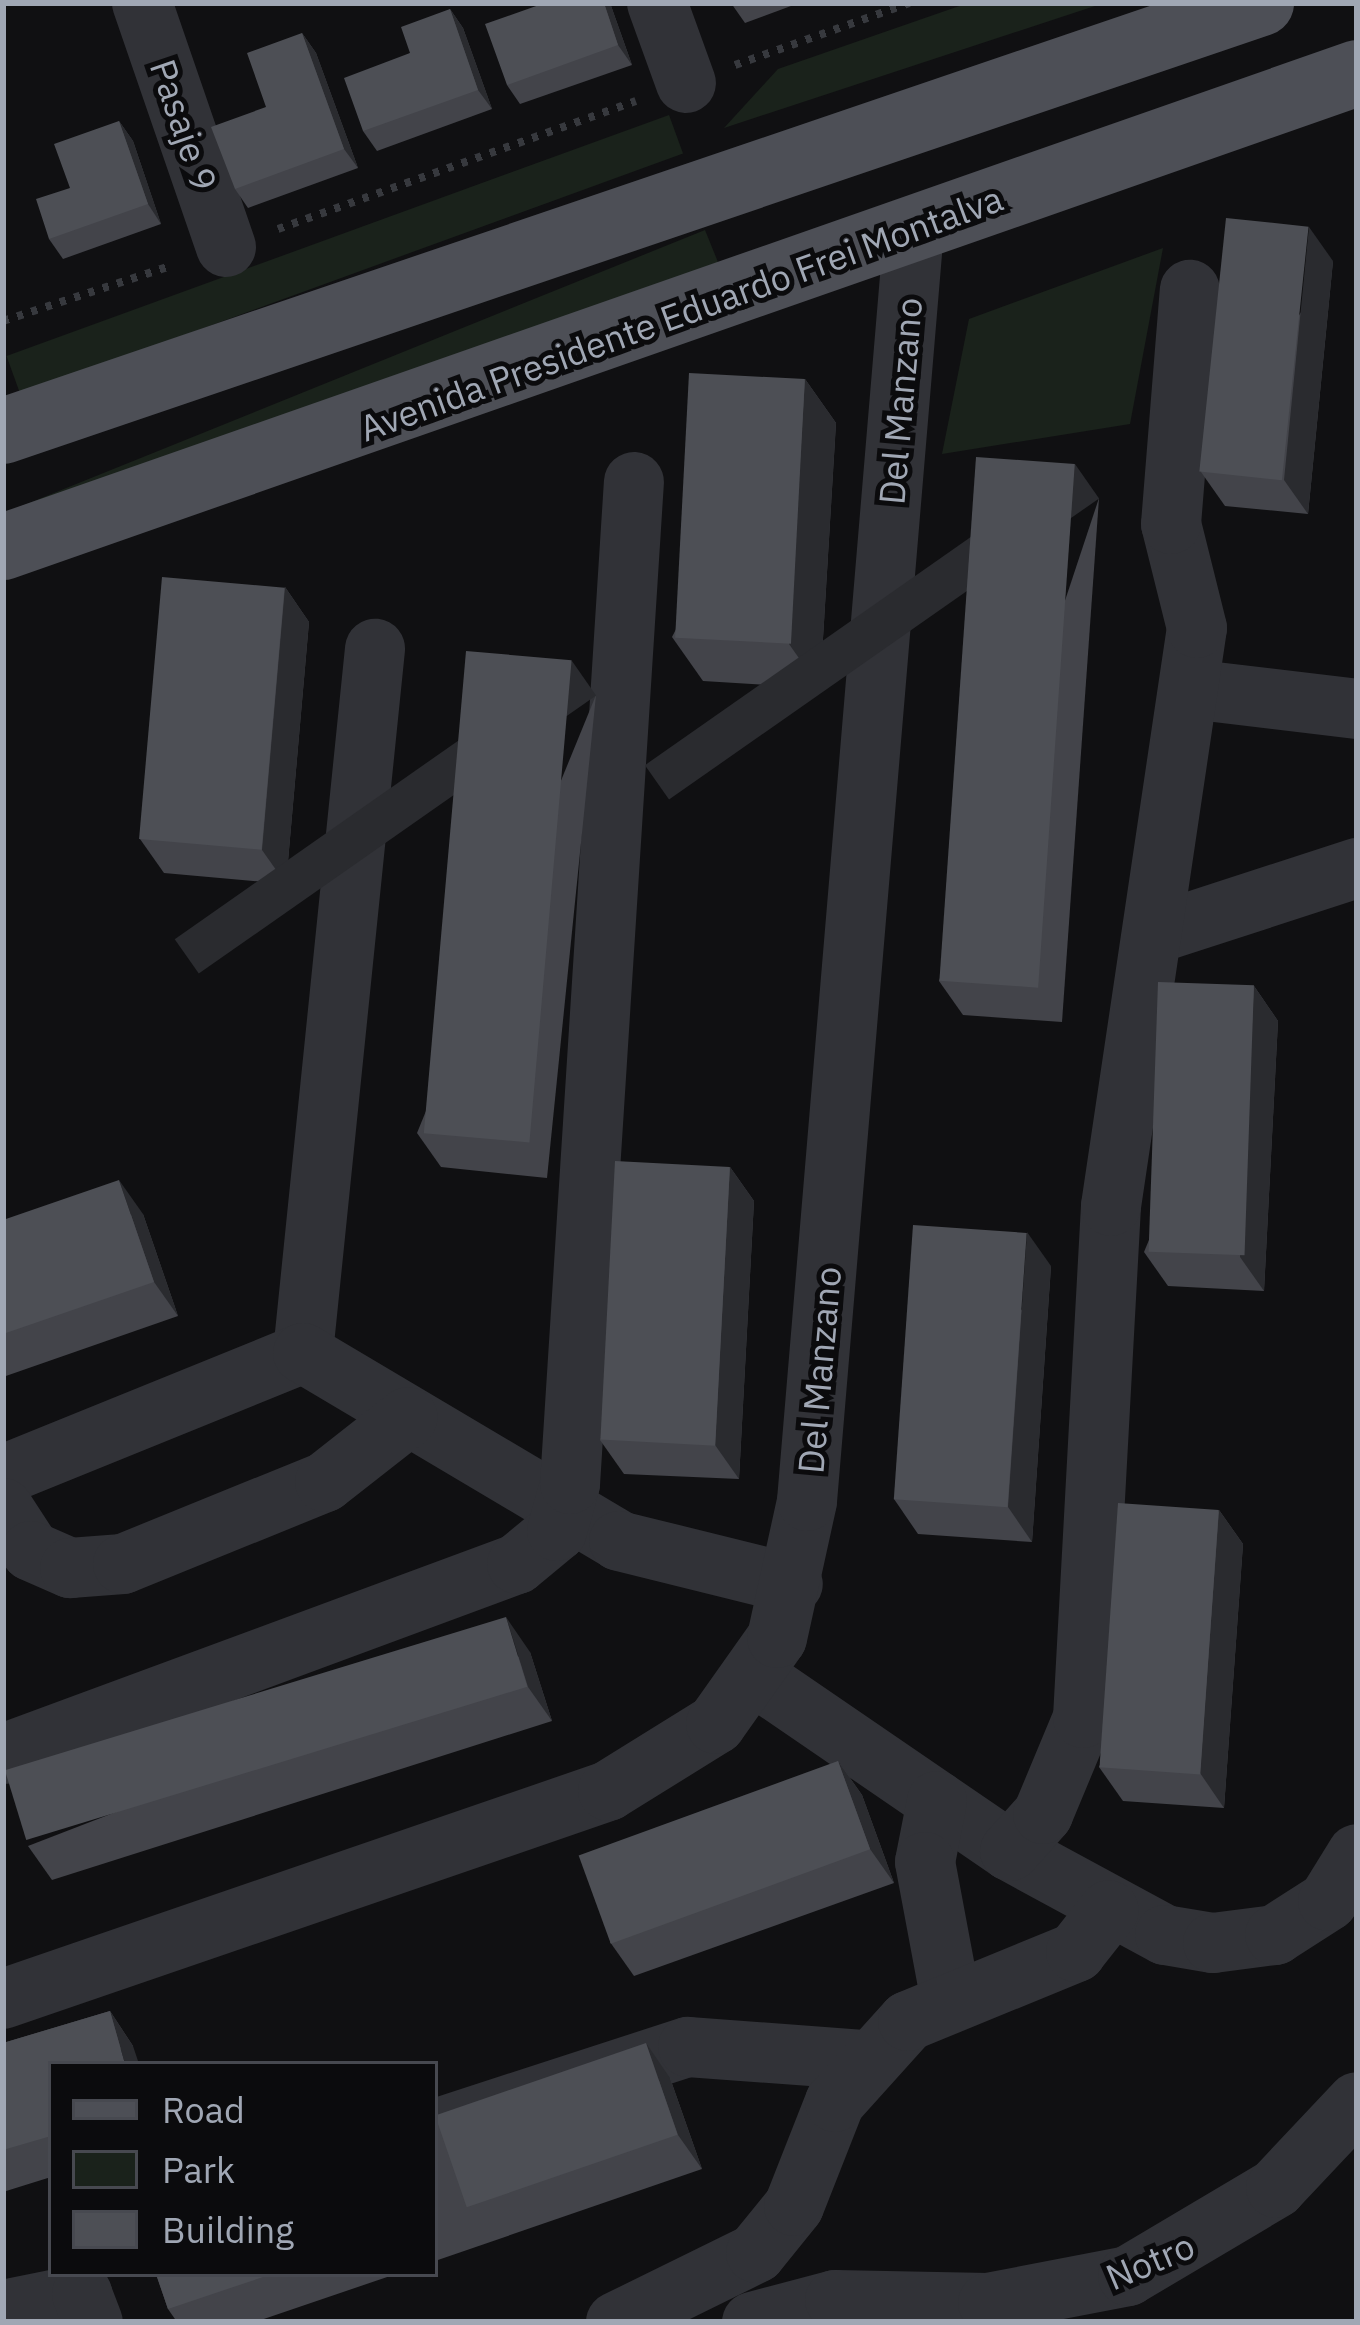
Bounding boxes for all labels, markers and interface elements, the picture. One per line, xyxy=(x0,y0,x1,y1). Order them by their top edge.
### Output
street label: Pasaje 9 xyxy=(141,54,227,196)
street label: Avenida Presidente Eduardo Frei Montalva xyxy=(353,176,1009,450)
street label: Del Manzano xyxy=(869,296,931,506)
street label: Del Manzano xyxy=(788,1265,850,1475)
legend xyxy=(48,2061,438,2277)
text: Road xyxy=(162,2086,245,2133)
text: Park xyxy=(162,2146,235,2193)
text: Building xyxy=(162,2206,294,2253)
street label: Notro xyxy=(1099,2223,1201,2299)

